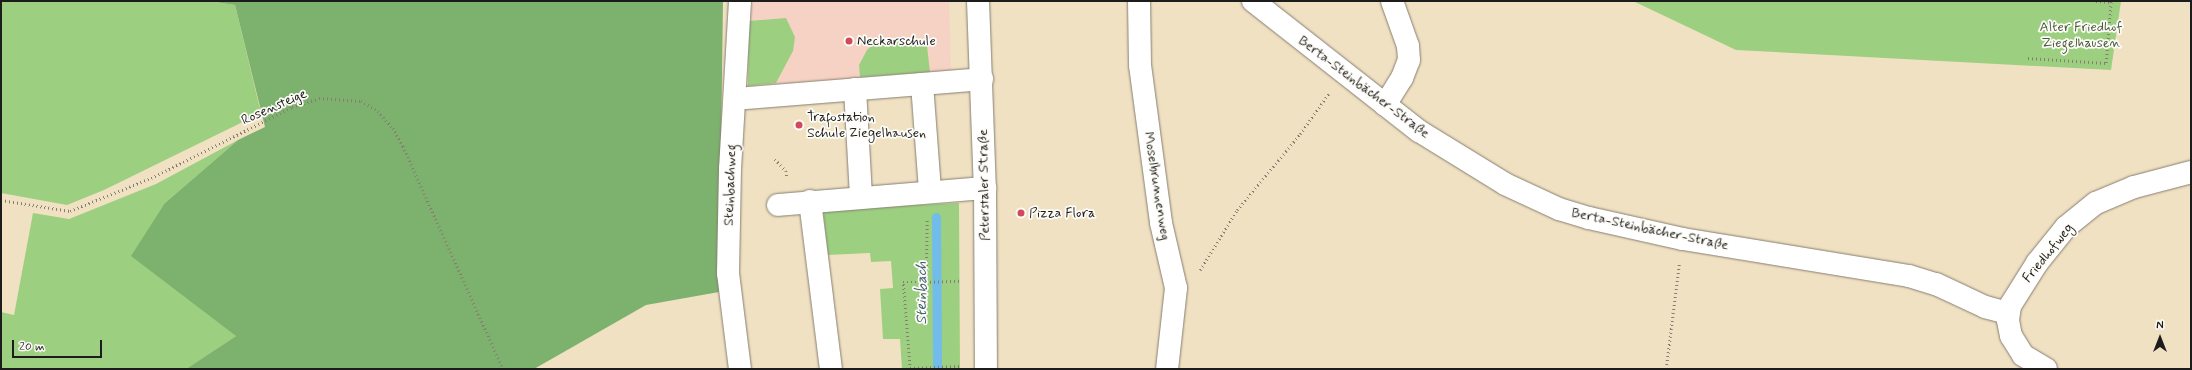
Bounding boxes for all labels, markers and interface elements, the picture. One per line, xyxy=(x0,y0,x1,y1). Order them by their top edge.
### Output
park label: Alter Friedhof Ziegelhausen xyxy=(2040,19,2122,52)
street label: Berta-Steinbächer-Straße xyxy=(1295,32,1433,142)
place label: Neckarschule xyxy=(857,33,936,49)
marker: Neckarschule xyxy=(844,36,854,46)
street label: Rosensteige xyxy=(239,85,309,129)
place label: Trafostation Schule Ziegelhausen xyxy=(807,109,928,142)
marker: Trafostation Schule Ziegelhausen xyxy=(794,120,804,130)
street label: Peterstaler Straße xyxy=(975,130,993,240)
street label: Moselbrunnenweg xyxy=(1140,130,1174,242)
street label: Steinbachweg xyxy=(720,144,740,226)
street label: Berta-Steinbächer-Straße xyxy=(1570,204,1730,254)
place label: Pizza Flora xyxy=(1029,205,1095,221)
marker: Pizza Flora xyxy=(1016,208,1026,218)
street label: Friedhofweg xyxy=(2019,220,2077,286)
water label: Steinbach xyxy=(914,261,932,325)
north arrow xyxy=(2140,318,2180,358)
text: N xyxy=(2156,319,2164,333)
scale bar xyxy=(14,332,104,358)
text: 20 m xyxy=(19,339,45,355)

